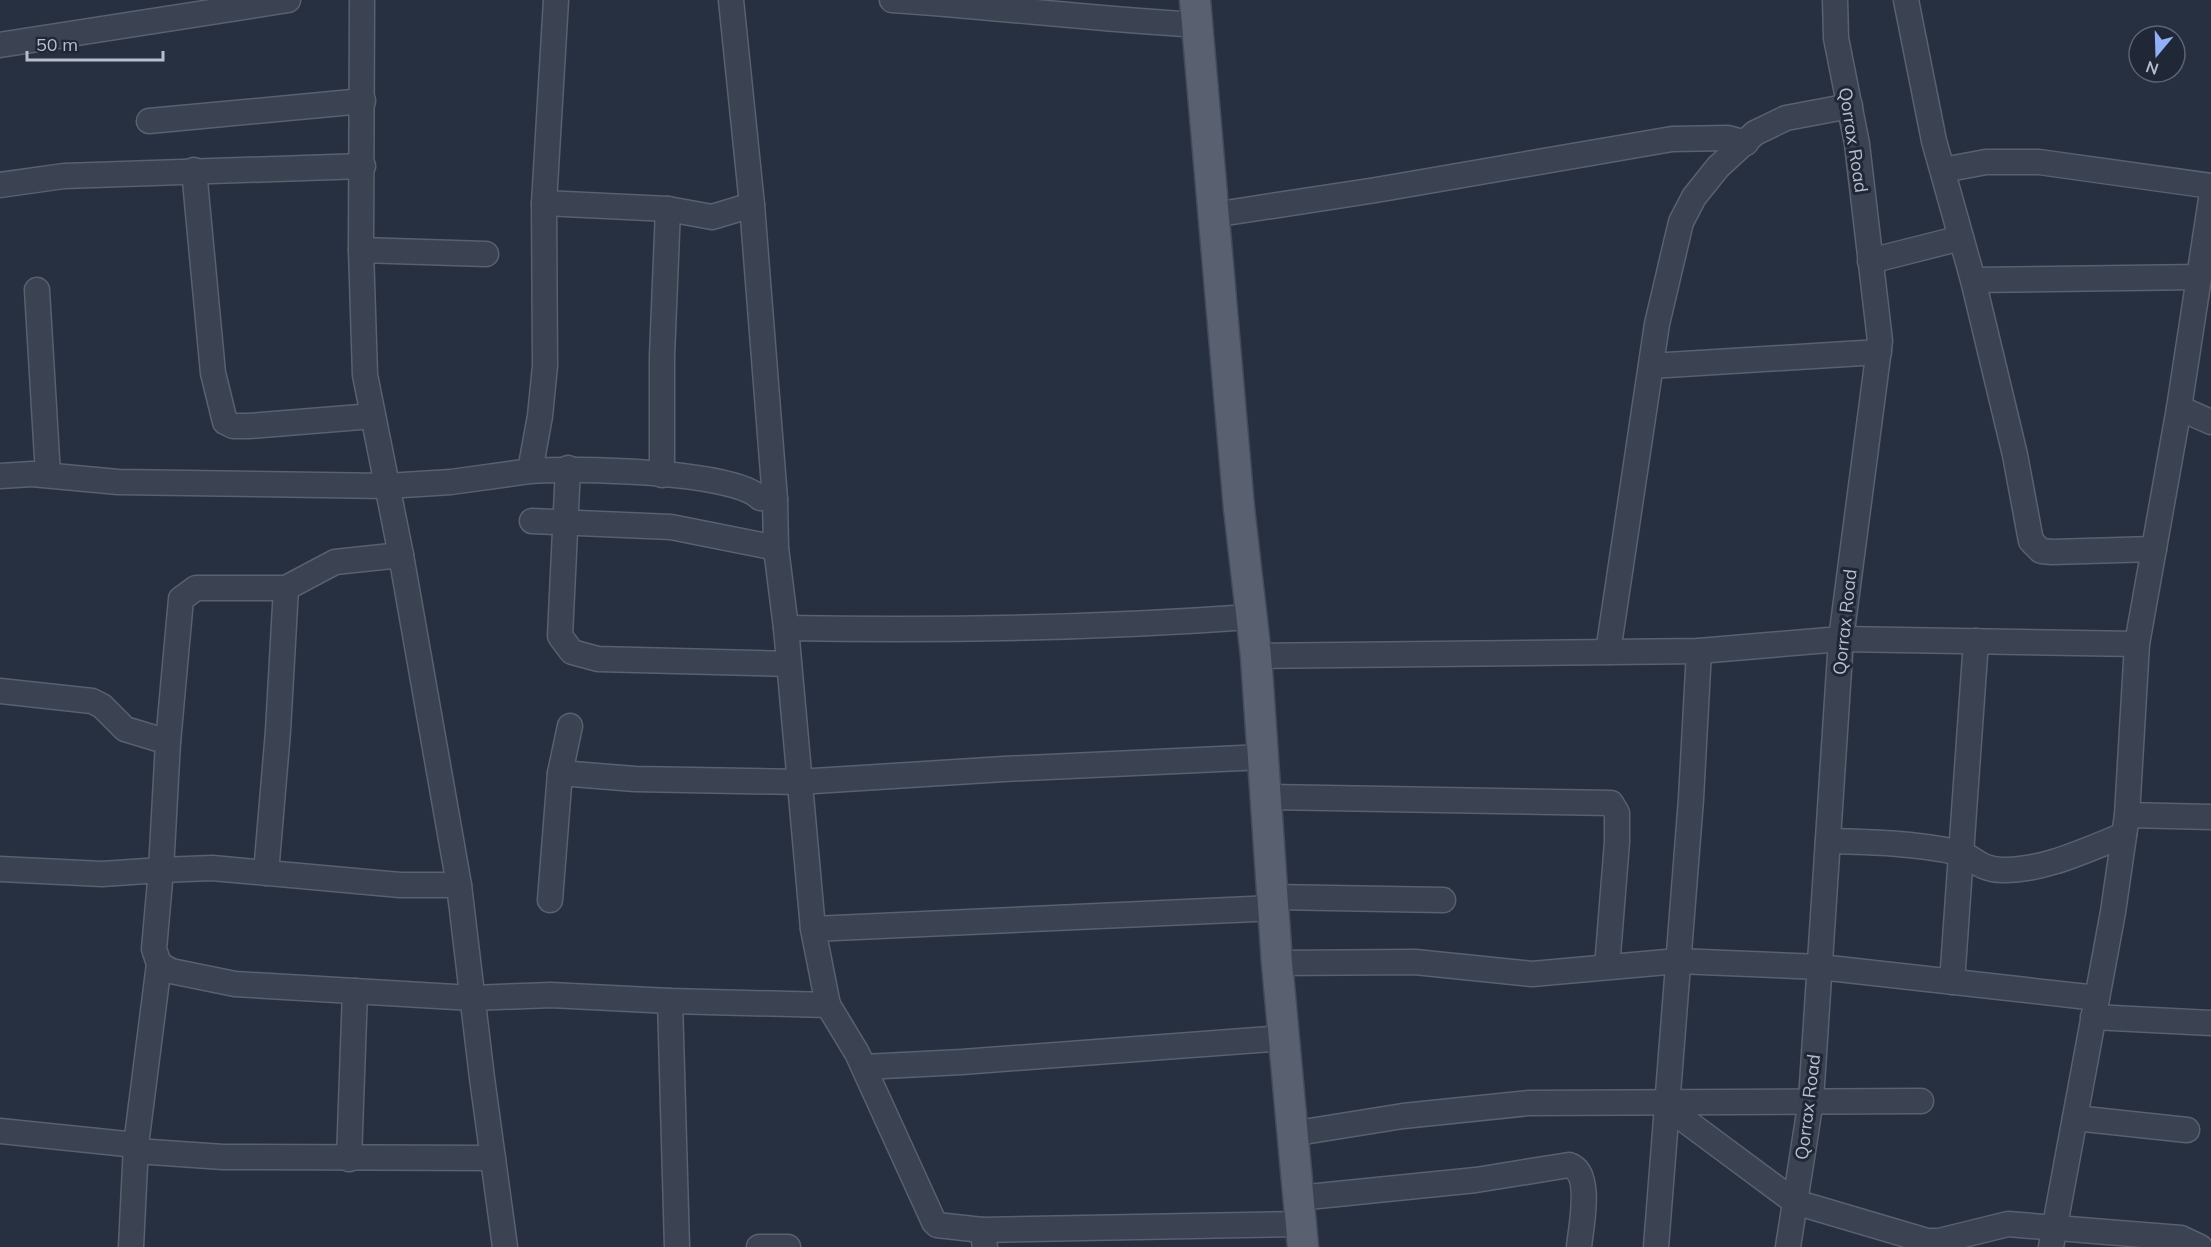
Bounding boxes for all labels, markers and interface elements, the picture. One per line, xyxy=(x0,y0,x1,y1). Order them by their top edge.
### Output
scale bar xyxy=(27,24,164,62)
north arrow xyxy=(2127,24,2187,84)
text: 50 m xyxy=(36,33,78,56)
text: N xyxy=(2143,57,2161,80)
street label: Qorrax Road xyxy=(1834,86,1873,194)
street label: Qorrax Road xyxy=(1828,568,1862,676)
street label: Qorrax Road xyxy=(1790,1053,1825,1161)

